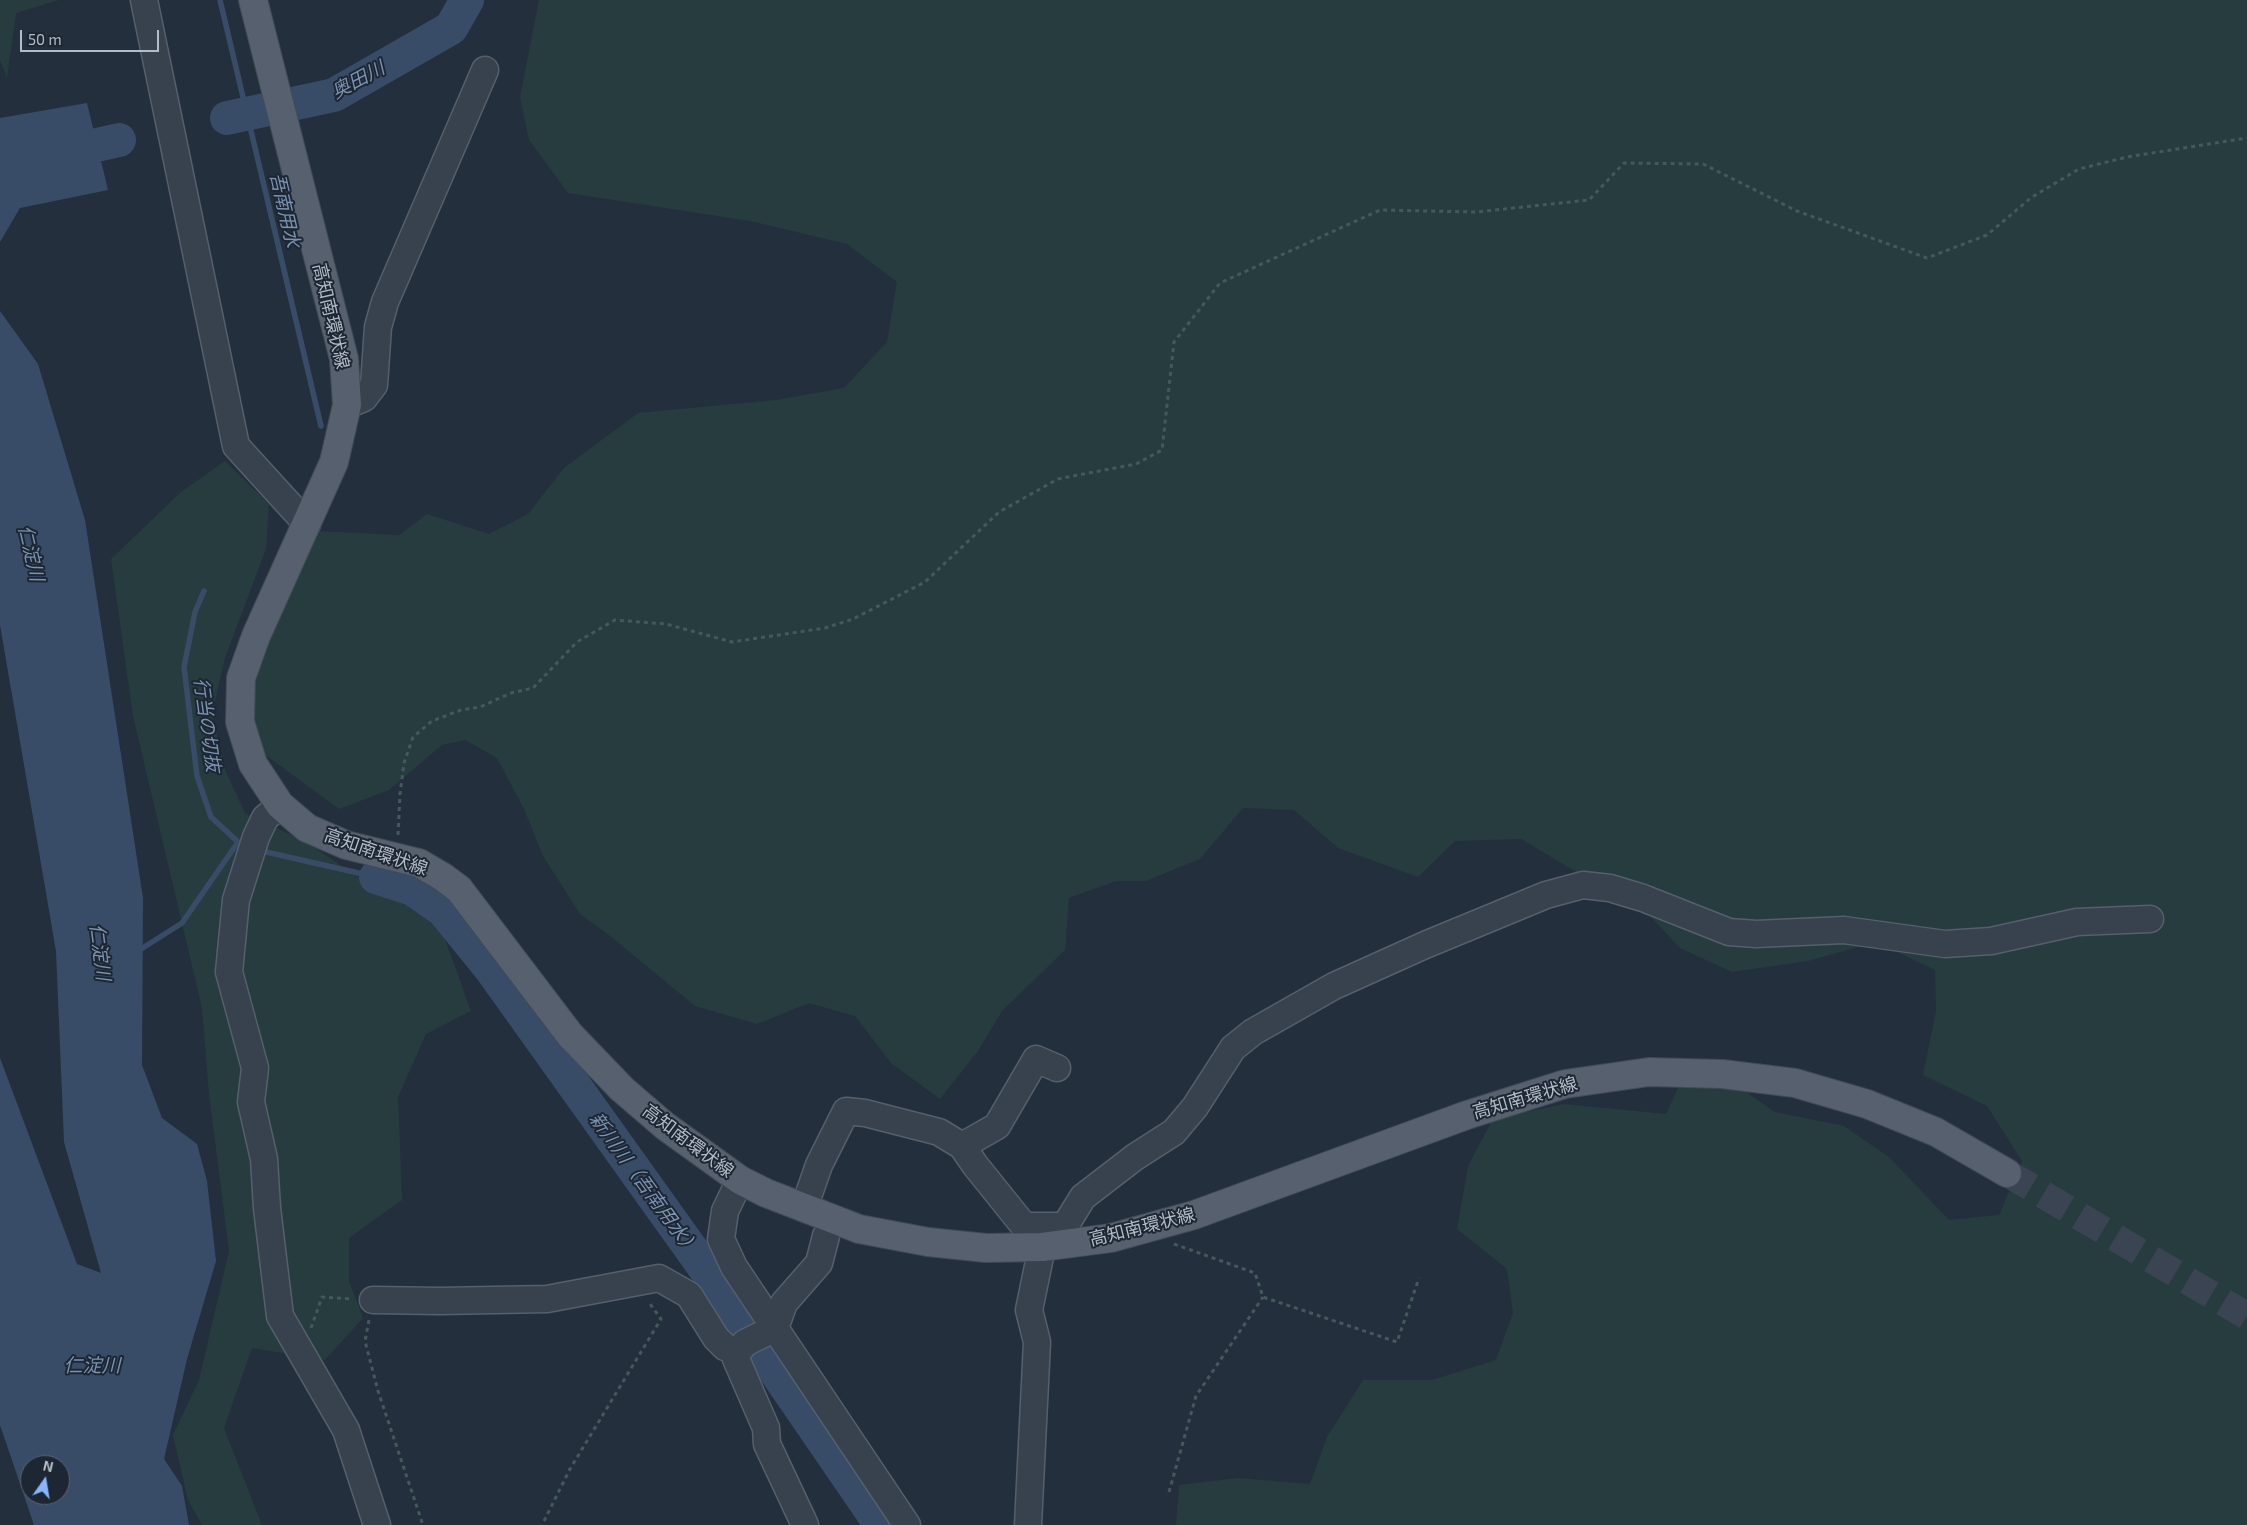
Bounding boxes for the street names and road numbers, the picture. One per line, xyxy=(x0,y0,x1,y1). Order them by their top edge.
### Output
street label: 高知南環状線 xyxy=(308,261,354,371)
street label: 高知南環状線 xyxy=(321,824,431,880)
street label: 高知南環状線 xyxy=(1470,1073,1580,1123)
street label: 高知南環状線 xyxy=(638,1100,738,1182)
street label: 高知南環状線 xyxy=(1087,1203,1197,1251)

